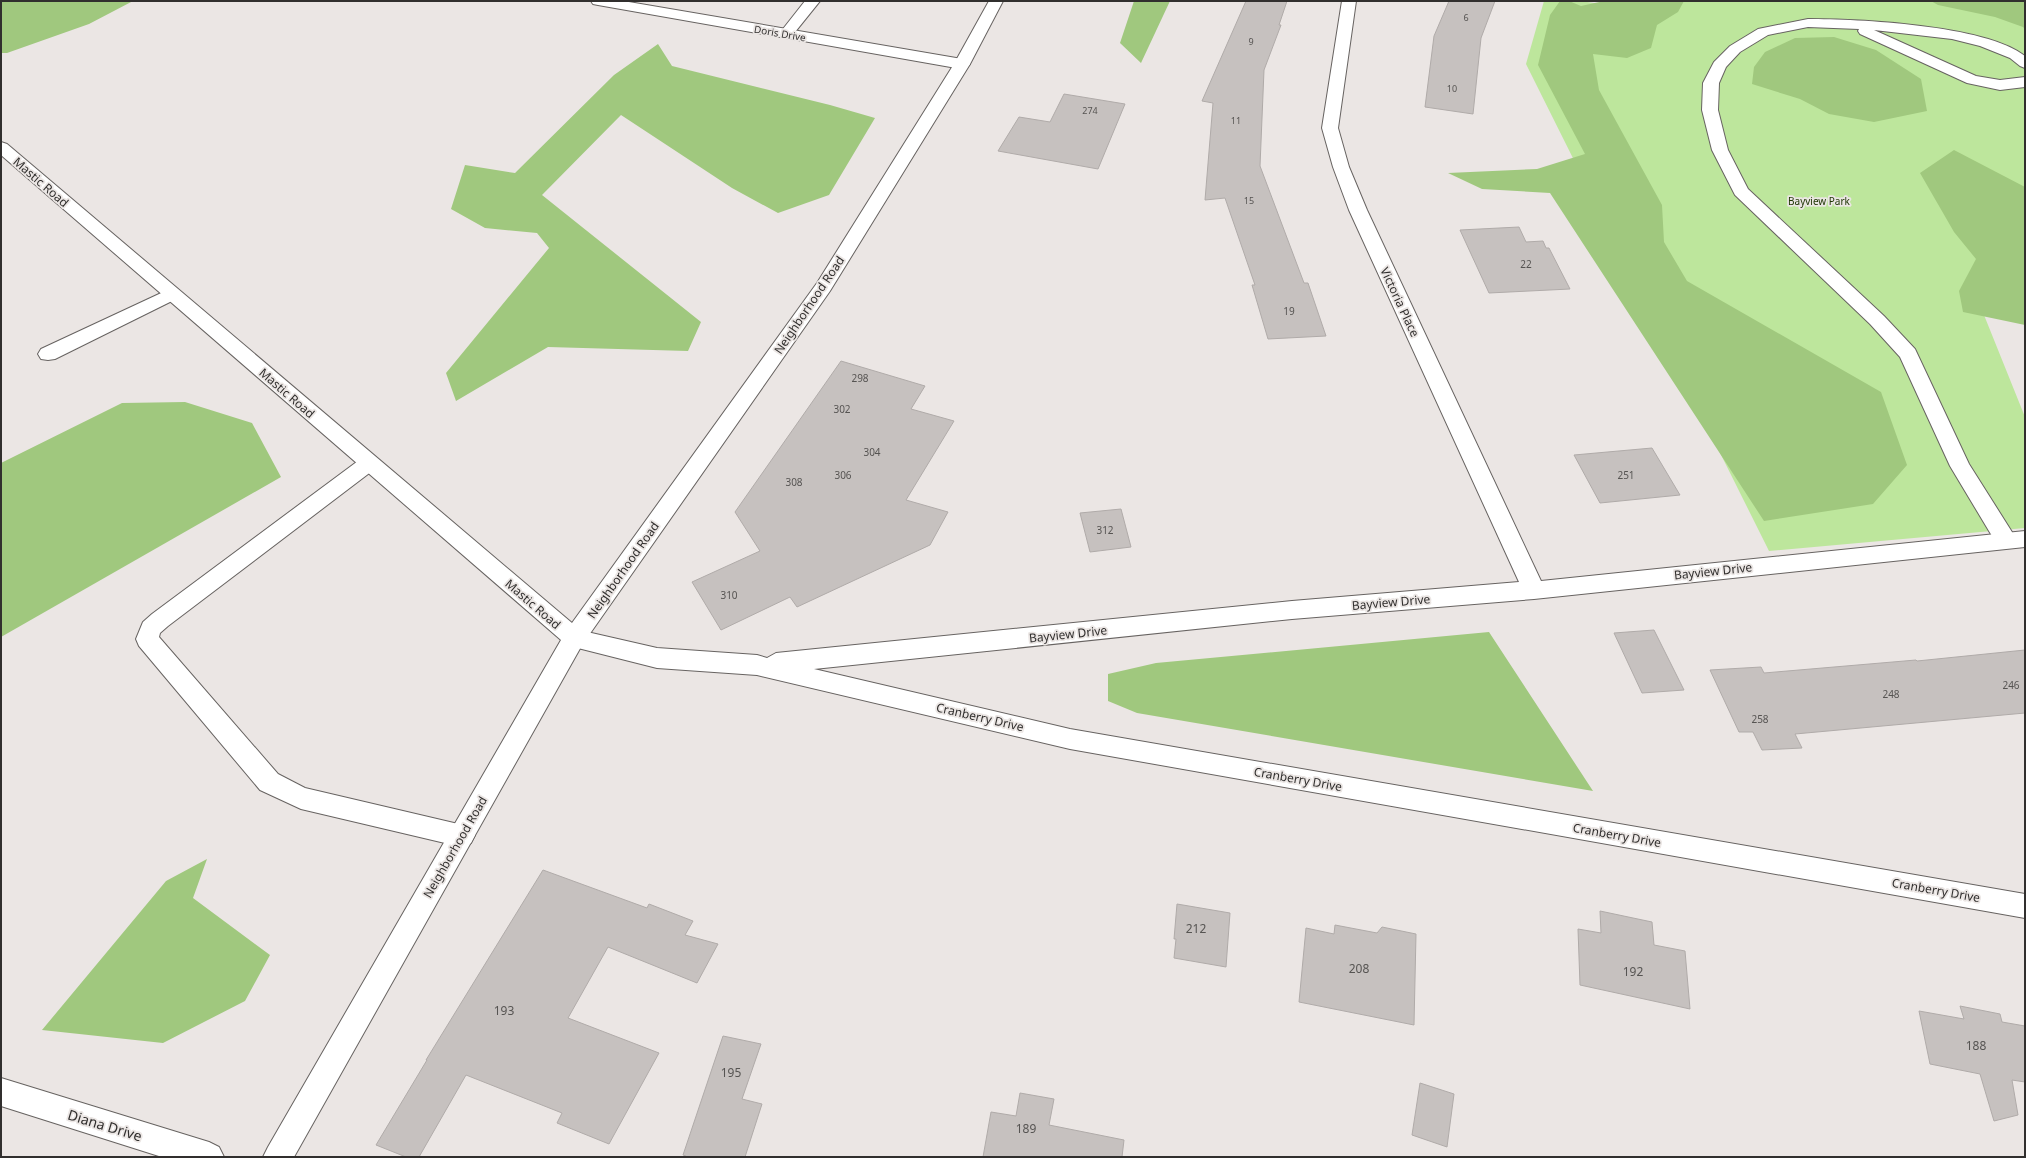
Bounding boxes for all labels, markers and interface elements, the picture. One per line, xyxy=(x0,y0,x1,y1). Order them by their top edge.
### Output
house number: 6 xyxy=(1463,11,1469,24)
street label: Doris Drive xyxy=(753,22,807,44)
house number: 9 xyxy=(1248,35,1254,48)
house number: 10 xyxy=(1447,82,1457,95)
house number: 274 xyxy=(1082,104,1098,117)
house number: 11 xyxy=(1231,114,1241,127)
street label: Mastic Road xyxy=(10,153,72,211)
house number: 15 xyxy=(1244,194,1254,207)
park label: Bayview Park xyxy=(1788,194,1851,208)
street label: Neighborhood Road xyxy=(770,253,848,357)
house number: 22 xyxy=(1520,257,1532,271)
street label: Victoria Place xyxy=(1376,264,1424,340)
house number: 19 xyxy=(1283,304,1295,318)
street label: Mastic Road xyxy=(256,364,318,422)
house number: 298 xyxy=(851,371,869,385)
house number: 302 xyxy=(833,402,851,416)
house number: 304 xyxy=(863,445,881,459)
house number: 306 xyxy=(834,468,852,482)
house number: 251 xyxy=(1617,468,1635,482)
house number: 308 xyxy=(785,475,803,489)
street label: Neighborhood Road xyxy=(583,518,663,622)
house number: 312 xyxy=(1096,523,1114,537)
street label: Bayview Drive xyxy=(1673,558,1753,584)
street label: Mastic Road xyxy=(502,575,564,633)
house number: 310 xyxy=(720,588,738,602)
street label: Bayview Drive xyxy=(1351,590,1431,614)
street label: Bayview Drive xyxy=(1028,621,1108,647)
house number: 246 xyxy=(2002,678,2020,692)
house number: 248 xyxy=(1882,687,1900,701)
street label: Cranberry Drive xyxy=(935,699,1026,735)
house number: 258 xyxy=(1751,712,1769,726)
street label: Cranberry Drive xyxy=(1252,763,1344,795)
street label: Neighborhood Road xyxy=(419,793,491,901)
street label: Cranberry Drive xyxy=(1571,819,1663,851)
street label: Cranberry Drive xyxy=(1890,874,1982,906)
house number: 212 xyxy=(1186,920,1206,937)
house number: 208 xyxy=(1349,960,1369,977)
house number: 192 xyxy=(1623,963,1643,980)
house number: 193 xyxy=(494,1002,514,1019)
house number: 188 xyxy=(1966,1037,1986,1054)
house number: 195 xyxy=(721,1064,741,1081)
street label: Diana Drive xyxy=(66,1105,144,1145)
house number: 189 xyxy=(1016,1120,1036,1137)

